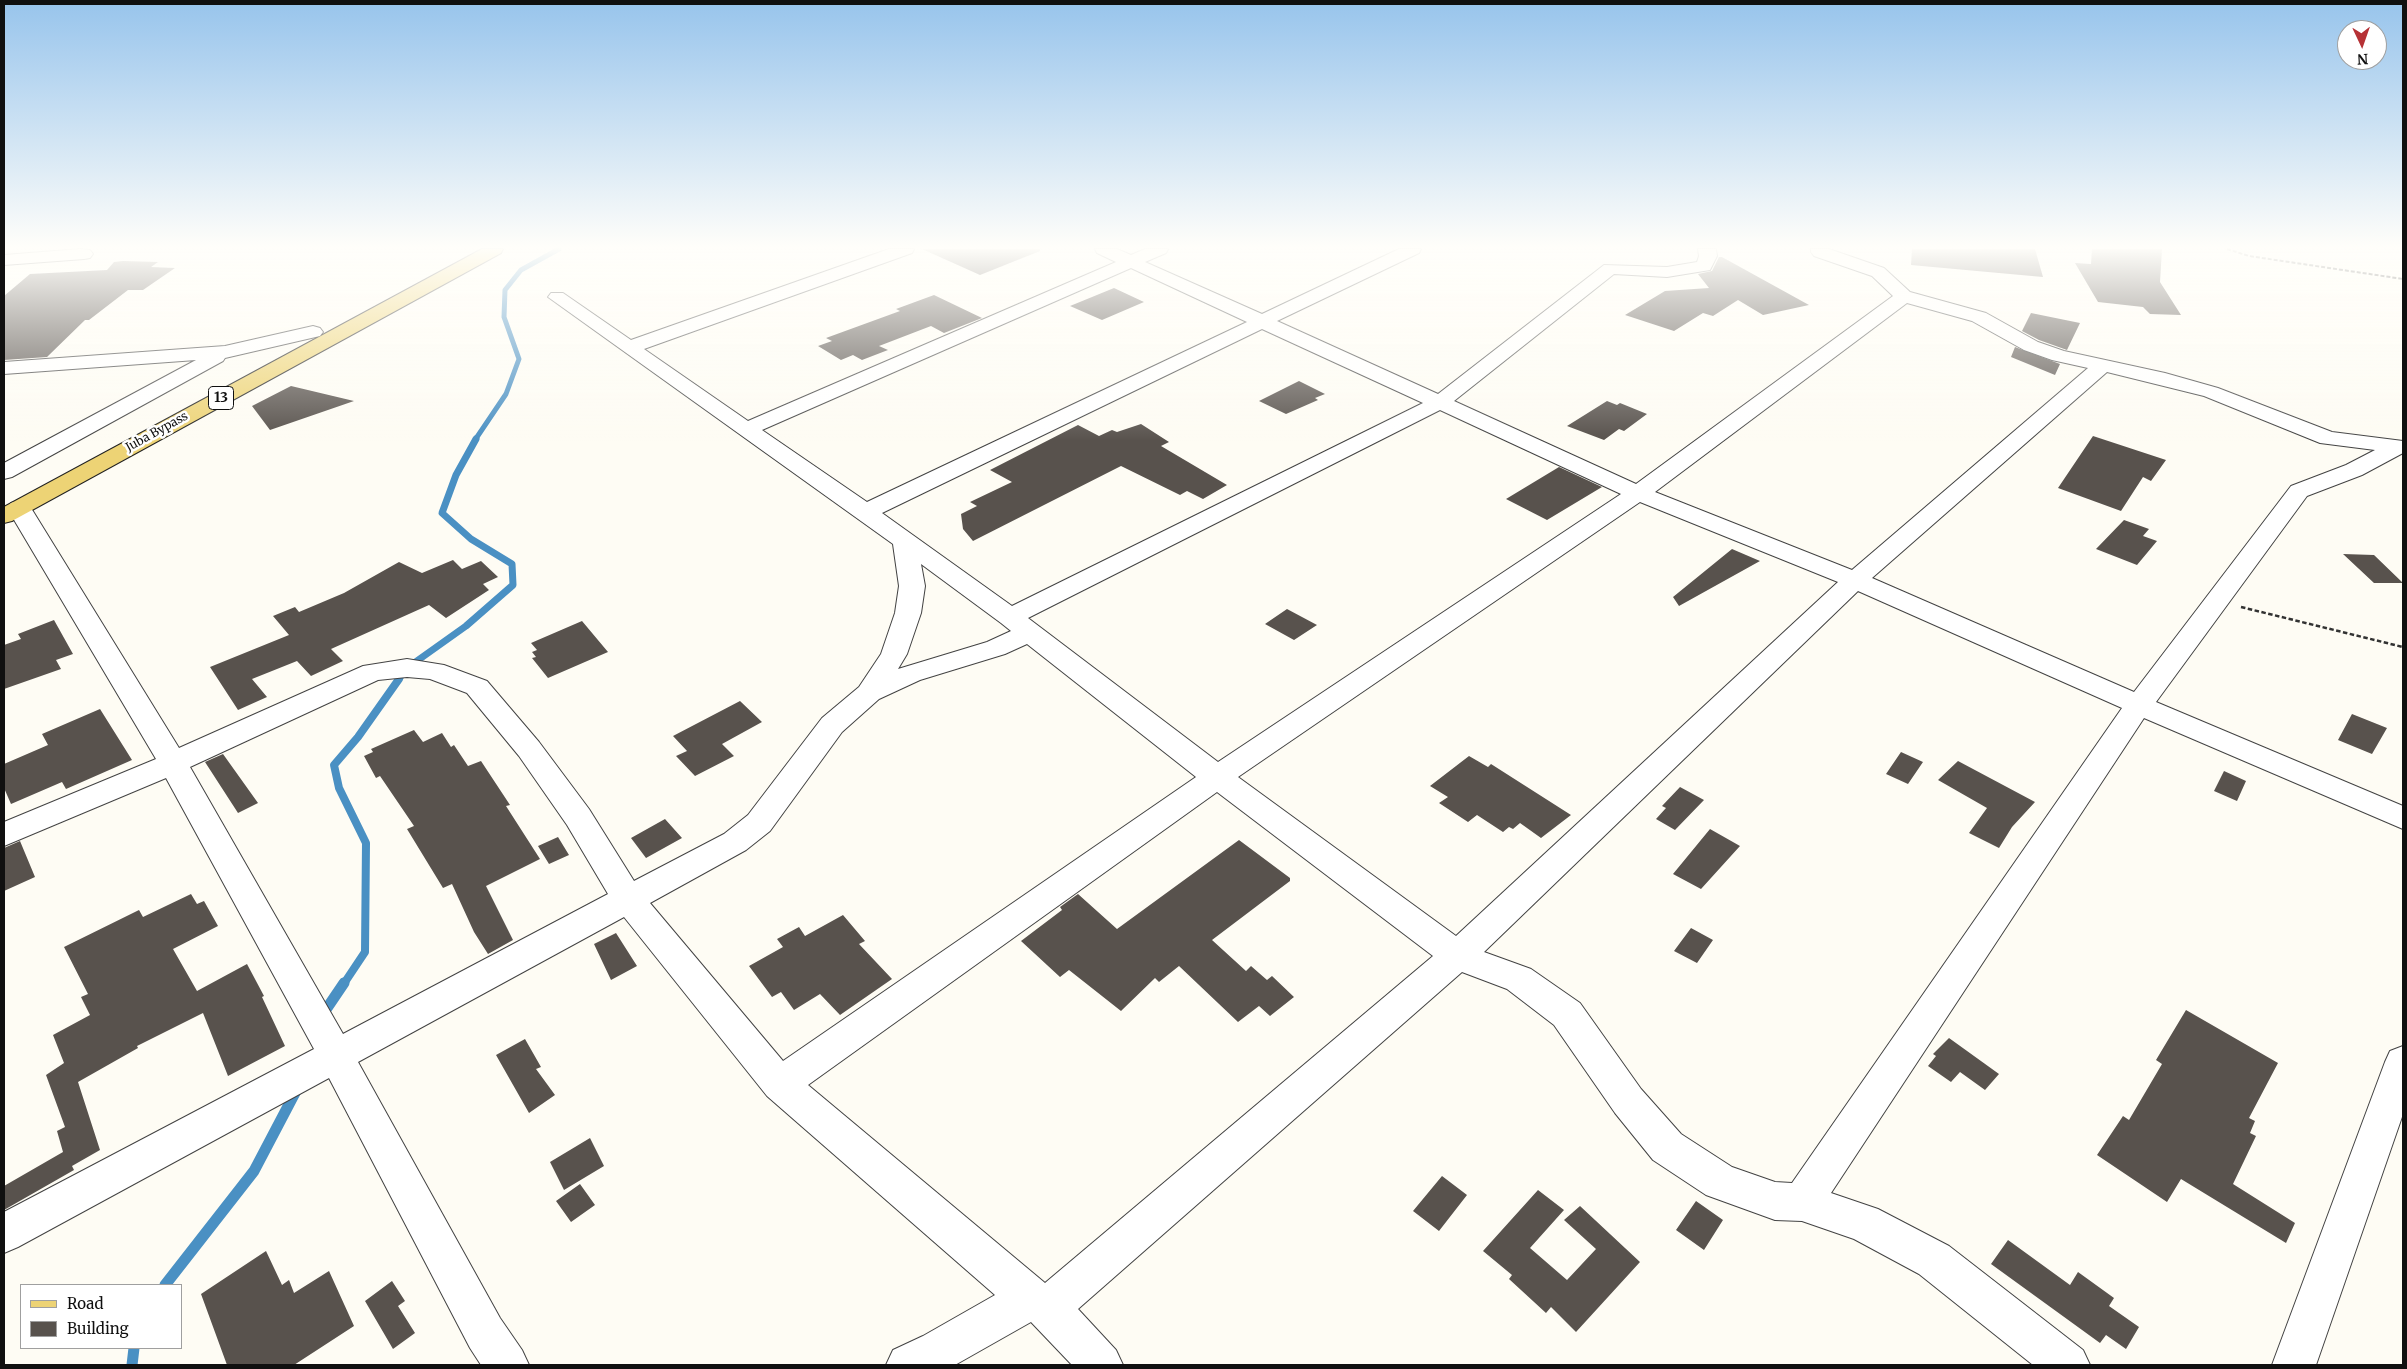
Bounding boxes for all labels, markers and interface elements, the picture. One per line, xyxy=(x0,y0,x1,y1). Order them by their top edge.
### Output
north arrow xyxy=(2337,20,2387,70)
text: N xyxy=(2357,50,2369,68)
road number: 13 xyxy=(208,386,234,409)
street label: Juba Bypass xyxy=(123,409,191,455)
legend xyxy=(20,1284,182,1349)
text: Road xyxy=(67,1294,103,1313)
text: Building xyxy=(67,1319,129,1338)

